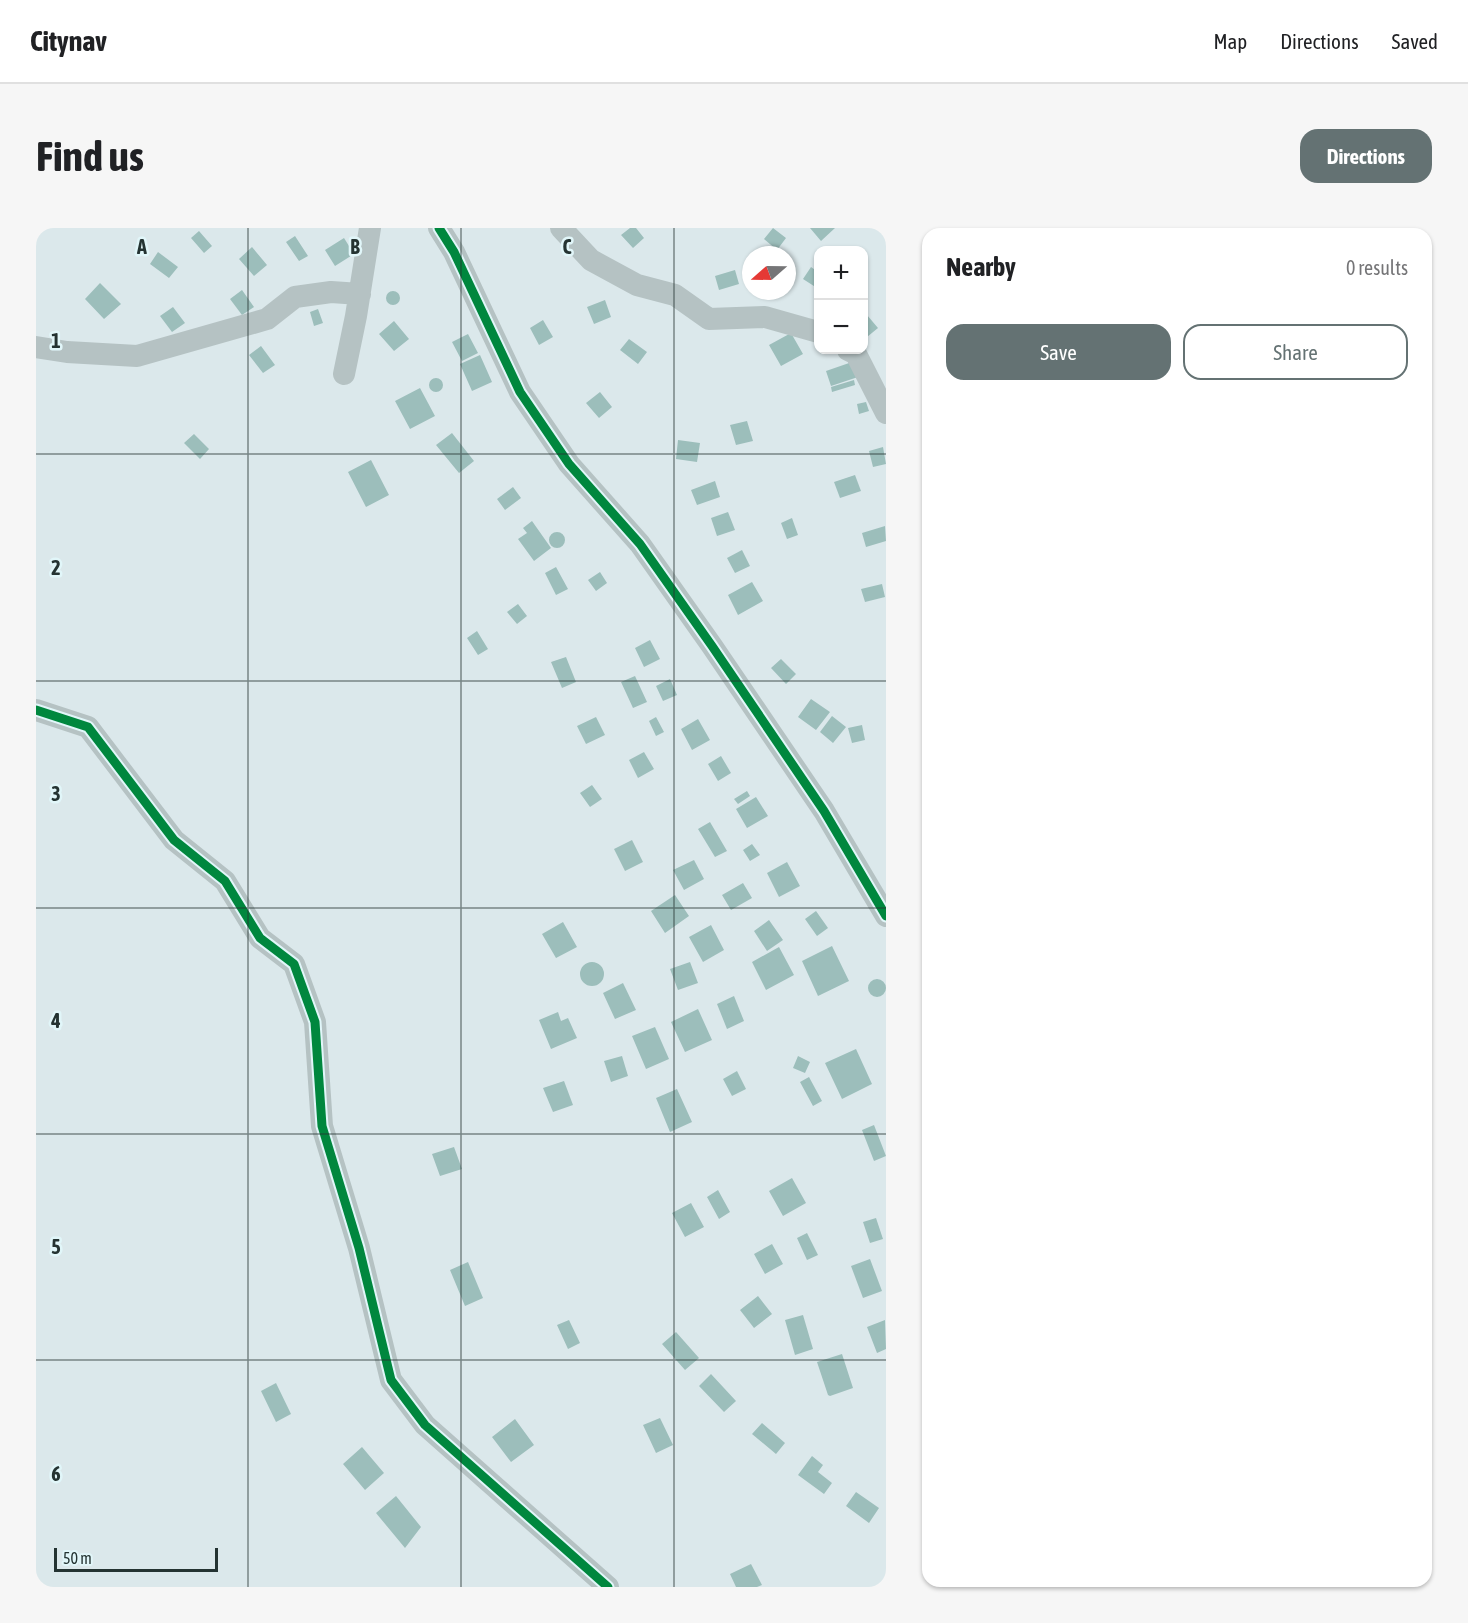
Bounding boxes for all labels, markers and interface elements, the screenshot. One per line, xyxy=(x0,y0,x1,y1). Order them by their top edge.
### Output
text: Citynav xyxy=(30,25,107,57)
text: Map xyxy=(1213,29,1247,53)
text: Directions xyxy=(1280,29,1359,53)
text: Saved xyxy=(1392,29,1438,53)
button: Directions xyxy=(1300,129,1432,183)
text: Find us xyxy=(36,132,144,180)
text: A xyxy=(136,235,147,258)
text: B xyxy=(350,235,360,258)
text: C xyxy=(563,235,572,258)
north arrow xyxy=(742,246,796,300)
map controls xyxy=(814,246,868,354)
button: + xyxy=(814,246,868,300)
text: Nearby xyxy=(946,252,1016,282)
text: 0 results xyxy=(1346,256,1408,279)
button: − xyxy=(814,300,868,354)
button: Save xyxy=(946,324,1171,380)
button: Share xyxy=(1183,324,1408,380)
text: 1 xyxy=(51,329,61,352)
text: 2 xyxy=(51,556,61,579)
text: 3 xyxy=(51,782,61,805)
text: 4 xyxy=(50,1009,61,1032)
text: 5 xyxy=(51,1235,61,1258)
text: 6 xyxy=(51,1462,61,1485)
scale bar xyxy=(54,1545,218,1572)
text: 50 m xyxy=(63,1549,92,1567)

